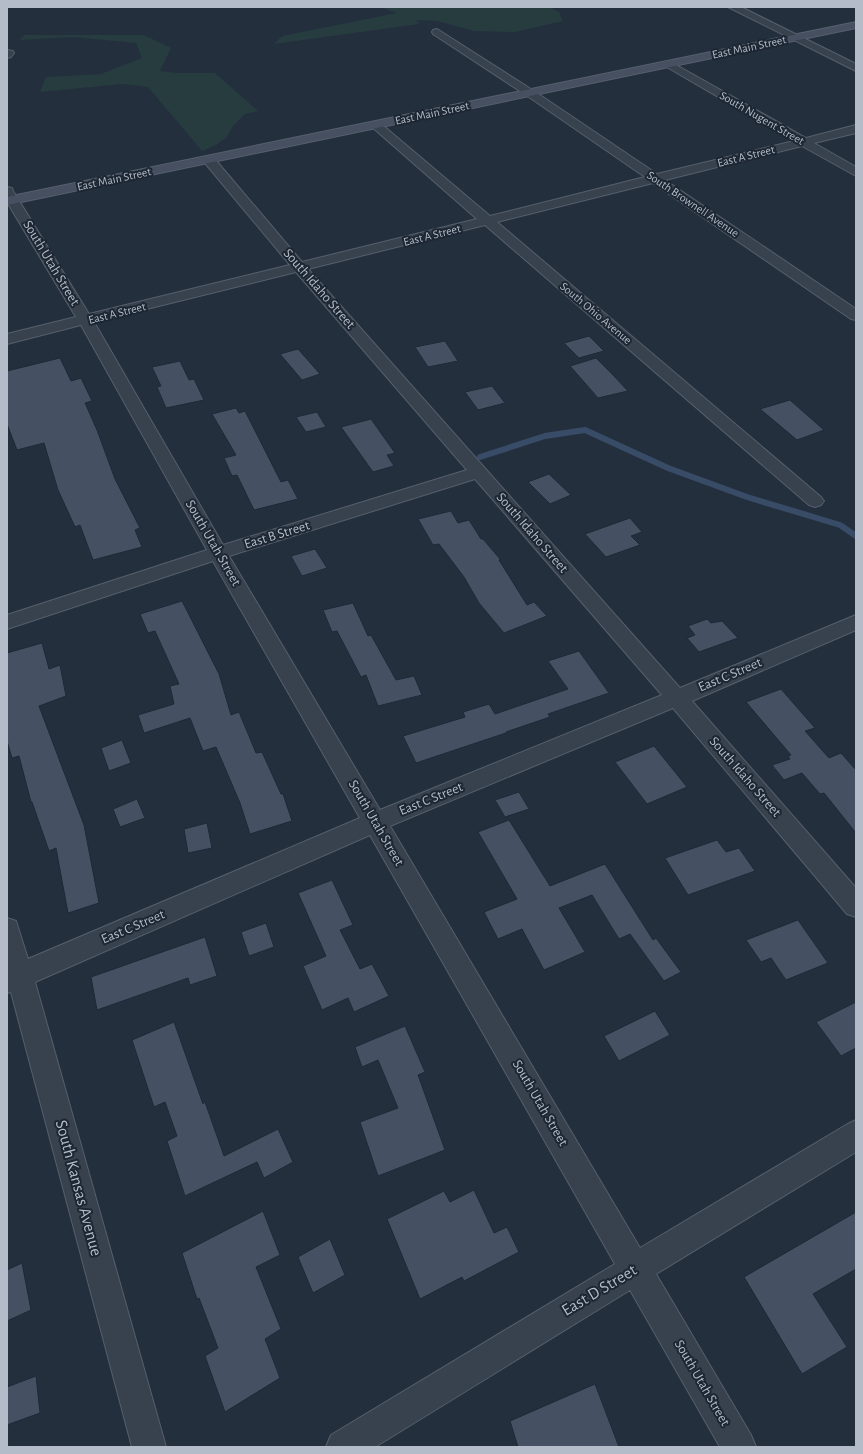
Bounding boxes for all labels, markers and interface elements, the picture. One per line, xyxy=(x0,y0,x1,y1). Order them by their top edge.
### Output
street label: East Main Street xyxy=(711,33,787,61)
street label: South Nugent Street xyxy=(718,89,806,147)
street label: East Main Street xyxy=(394,99,470,127)
street label: East A Street xyxy=(716,143,776,169)
street label: East Main Street xyxy=(76,165,152,193)
street label: South Brownell Avenue xyxy=(645,169,741,239)
street label: South Utah Street xyxy=(20,218,82,308)
street label: East A Street xyxy=(402,222,462,248)
street label: South Idaho Street xyxy=(281,246,358,332)
street label: South Ohio Avenue xyxy=(558,280,634,346)
street label: East A Street xyxy=(87,300,147,326)
street label: South Idaho Street xyxy=(494,490,571,576)
street label: South Utah Street xyxy=(183,498,243,589)
street label: East B Street xyxy=(243,518,312,552)
street label: East C Street xyxy=(696,655,764,695)
street label: South Idaho Street xyxy=(707,734,784,820)
street label: South Utah Street xyxy=(346,778,406,869)
street label: East C Street xyxy=(397,780,465,818)
street label: East C Street xyxy=(99,907,167,947)
street label: South Utah Street xyxy=(510,1058,570,1149)
street label: South Kansas Avenue xyxy=(53,1118,105,1258)
street label: East D Street xyxy=(559,1261,640,1319)
street label: South Utah Street xyxy=(672,1338,732,1429)

